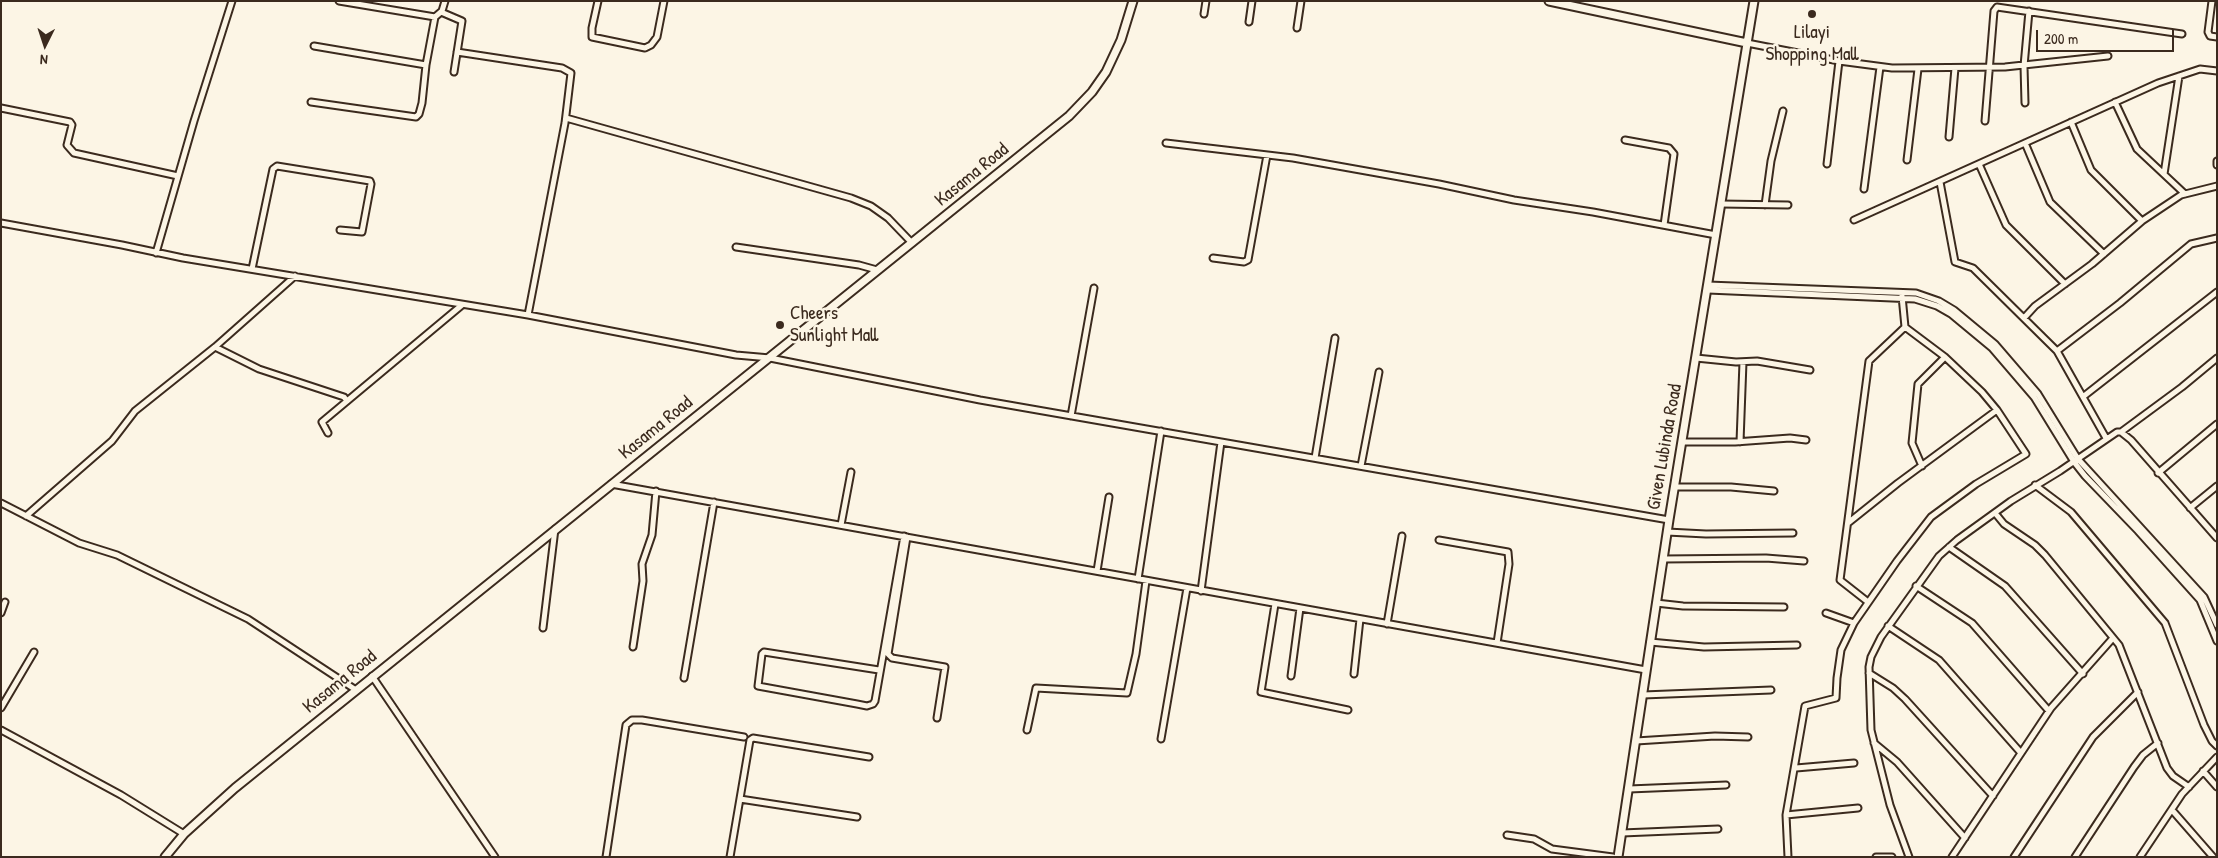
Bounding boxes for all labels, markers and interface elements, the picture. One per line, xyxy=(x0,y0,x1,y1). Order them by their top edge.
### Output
marker: Lilayi Shopping Mall xyxy=(1806,8,1818,20)
north arrow xyxy=(20,20,70,70)
scale bar xyxy=(2038,20,2176,52)
place label: Lilayi Shopping Mall xyxy=(1765,22,1859,66)
text: 200 m xyxy=(2044,28,2078,49)
text: N xyxy=(40,51,48,70)
street label: Kasama Road xyxy=(931,138,1013,212)
place label: Cheers Sunlight Mall xyxy=(790,303,879,347)
marker: Cheers Sunlight Mall xyxy=(774,319,786,331)
street label: Given Lubinda Road xyxy=(1643,382,1687,512)
street label: Kasama Road xyxy=(615,391,697,465)
street label: Kasama Road xyxy=(299,645,381,719)

